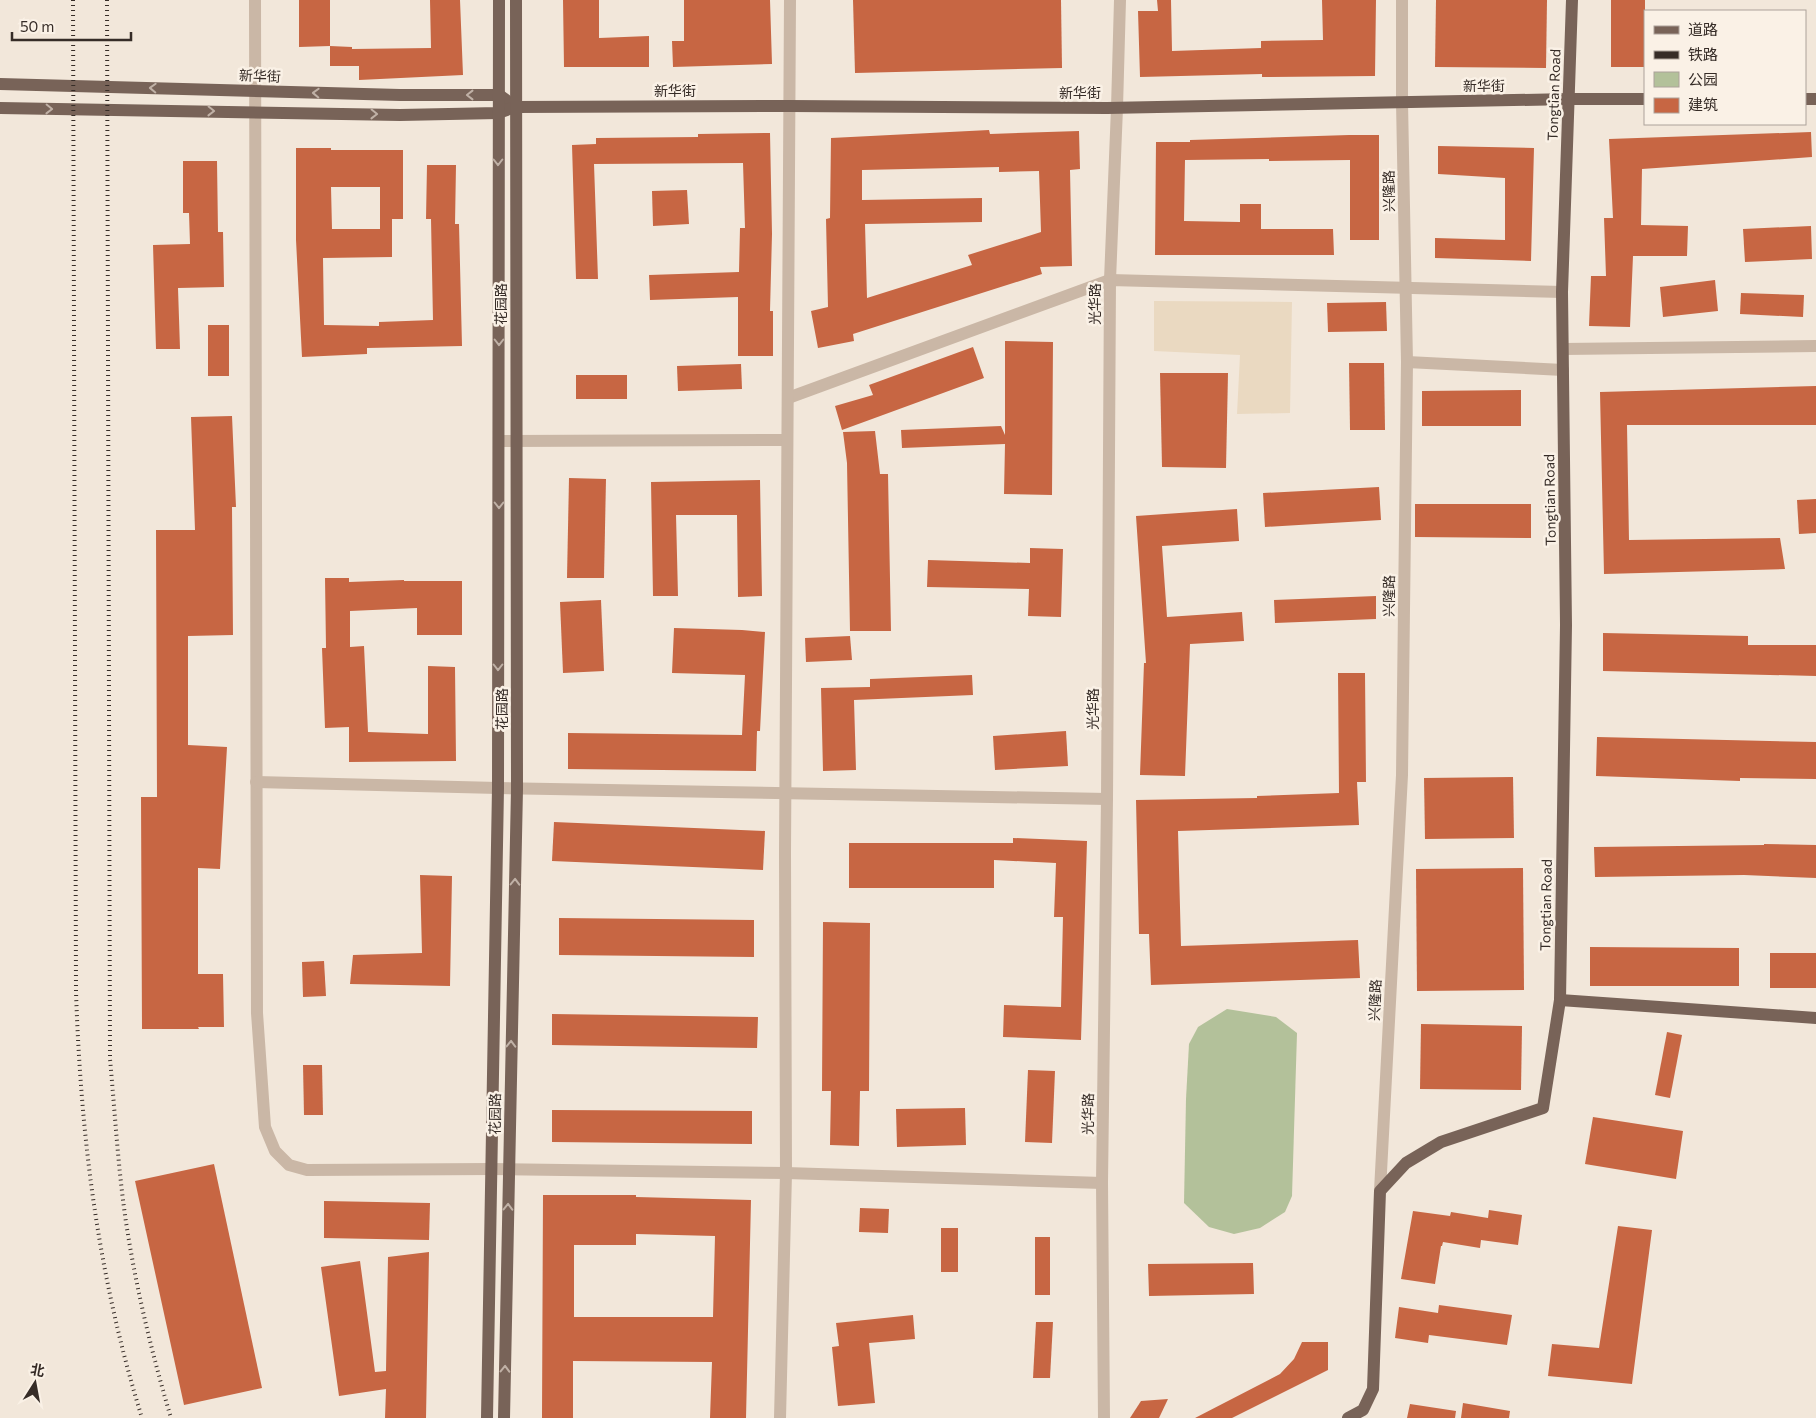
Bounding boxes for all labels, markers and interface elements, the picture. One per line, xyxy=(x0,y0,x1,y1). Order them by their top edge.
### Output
scale bar xyxy=(12,10,131,42)
legend xyxy=(1644,10,1806,125)
text: 50 m xyxy=(20,17,54,35)
text: 道路 xyxy=(1688,20,1718,38)
text: 铁路 xyxy=(1688,45,1718,63)
street label: Tongtian Road xyxy=(1543,49,1564,141)
street label: 新华街 xyxy=(239,66,281,85)
text: 公园 xyxy=(1688,70,1718,88)
street label: 新华街 xyxy=(1463,77,1505,94)
street label: 新华街 xyxy=(654,82,696,99)
one-way arrow xyxy=(149,83,157,94)
street label: 新华街 xyxy=(1059,84,1101,101)
one-way arrow xyxy=(312,88,320,98)
one-way arrow xyxy=(466,90,474,100)
text: 建筑 xyxy=(1688,95,1718,113)
one-way arrow xyxy=(45,104,53,114)
one-way arrow xyxy=(207,106,215,117)
one-way arrow xyxy=(370,109,378,119)
one-way arrow xyxy=(493,158,504,166)
street label: 兴隆路 xyxy=(1380,170,1397,212)
street label: 花园路 xyxy=(492,283,509,325)
street label: 光华路 xyxy=(1086,283,1103,325)
one-way arrow xyxy=(494,338,504,346)
street label: Tongtian Road xyxy=(1540,454,1559,546)
one-way arrow xyxy=(494,501,504,509)
street label: 兴隆路 xyxy=(1380,575,1397,617)
one-way arrow xyxy=(493,664,503,671)
street label: 花园路 xyxy=(493,688,510,730)
street label: 光华路 xyxy=(1084,688,1101,730)
street label: Tongtian Road xyxy=(1536,859,1555,951)
one-way arrow xyxy=(510,878,520,886)
street label: 兴隆路 xyxy=(1365,979,1384,1021)
one-way arrow xyxy=(506,1040,517,1048)
street label: 花园路 xyxy=(486,1093,503,1135)
street label: 光华路 xyxy=(1079,1093,1096,1135)
one-way arrow xyxy=(503,1203,513,1210)
north arrow xyxy=(10,1358,60,1408)
text: 北 xyxy=(29,1360,46,1379)
one-way arrow xyxy=(500,1365,510,1373)

